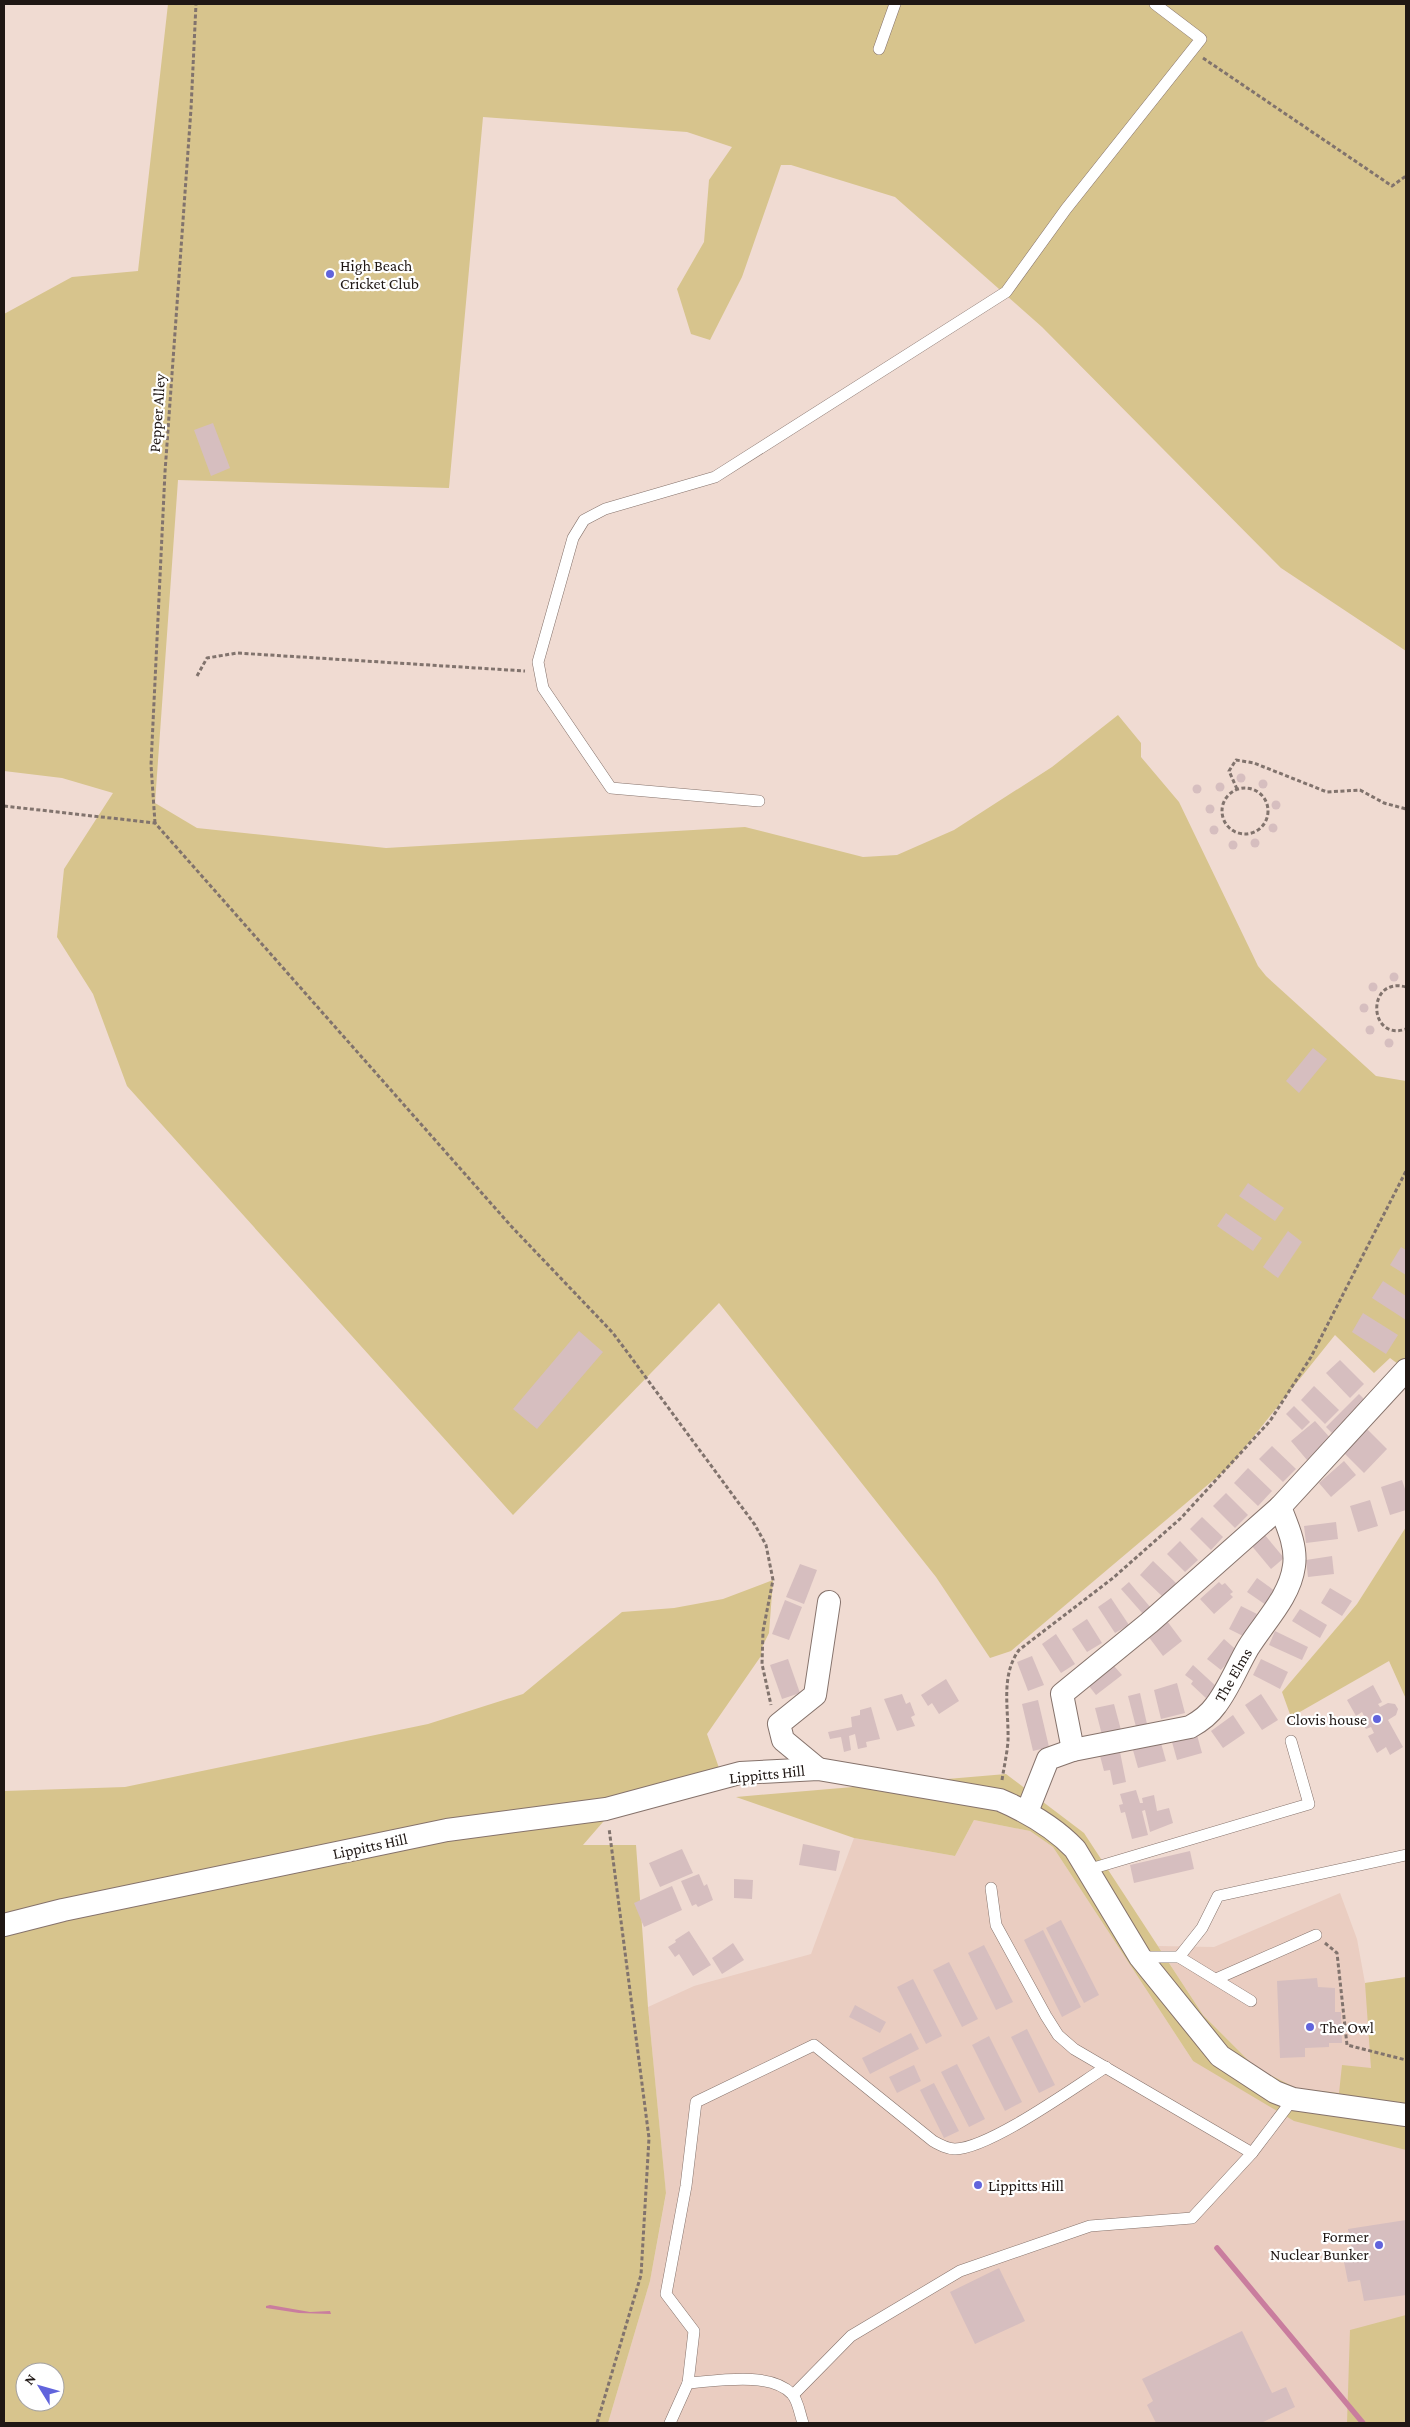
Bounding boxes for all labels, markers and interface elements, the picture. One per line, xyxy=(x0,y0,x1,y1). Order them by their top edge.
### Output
place label: High Beach Cricket Club xyxy=(340,257,419,292)
marker: High Beach Cricket Club xyxy=(324,268,336,280)
street label: Pepper Alley xyxy=(146,372,169,453)
street label: The Elms xyxy=(1211,1645,1255,1705)
place label: Clovis house xyxy=(1286,1711,1367,1728)
marker: Clovis house xyxy=(1371,1713,1383,1725)
street label: Lippitts Hill xyxy=(728,1762,806,1787)
street label: Lippitts Hill xyxy=(331,1830,409,1863)
place label: The Owl xyxy=(1320,2019,1374,2036)
marker: The Owl xyxy=(1304,2021,1316,2033)
place label: Lippitts Hill xyxy=(988,2177,1064,2195)
marker: Lippitts Hill xyxy=(972,2179,984,2191)
place label: Former Nuclear Bunker xyxy=(1270,2228,1369,2263)
marker: Former Nuclear Bunker xyxy=(1373,2239,1385,2251)
north arrow xyxy=(15,2362,65,2412)
text: N xyxy=(20,2370,39,2388)

